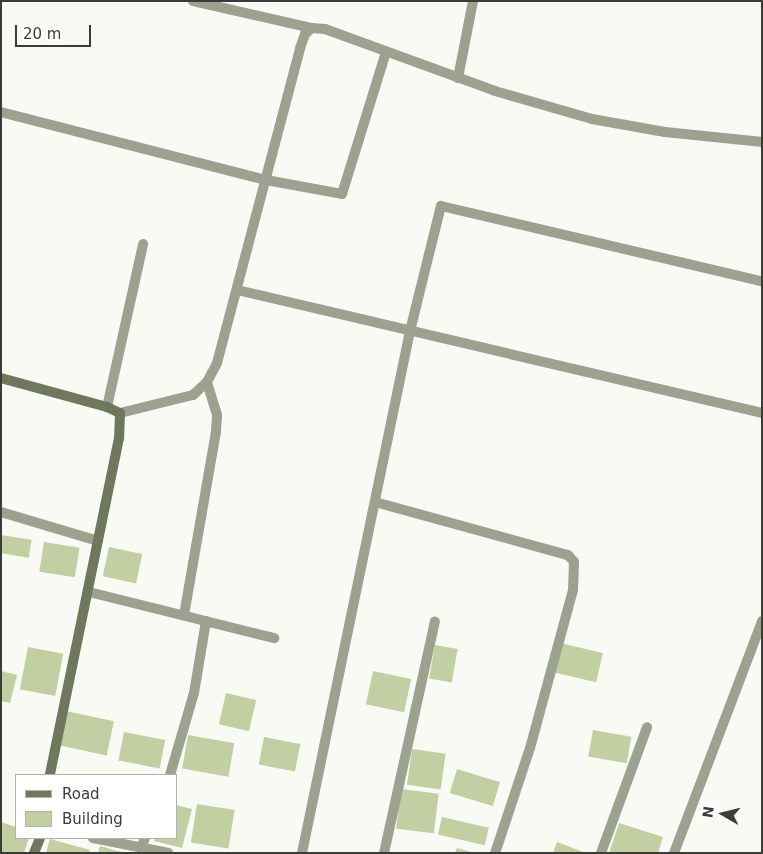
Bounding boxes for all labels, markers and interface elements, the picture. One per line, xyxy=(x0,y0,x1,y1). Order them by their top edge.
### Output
scale bar xyxy=(18,15,94,47)
text: 20 m xyxy=(23,25,61,43)
legend xyxy=(15,774,178,839)
text: Road xyxy=(62,785,100,803)
north arrow xyxy=(698,789,748,839)
text: N xyxy=(699,805,717,819)
text: Building xyxy=(62,810,123,828)

